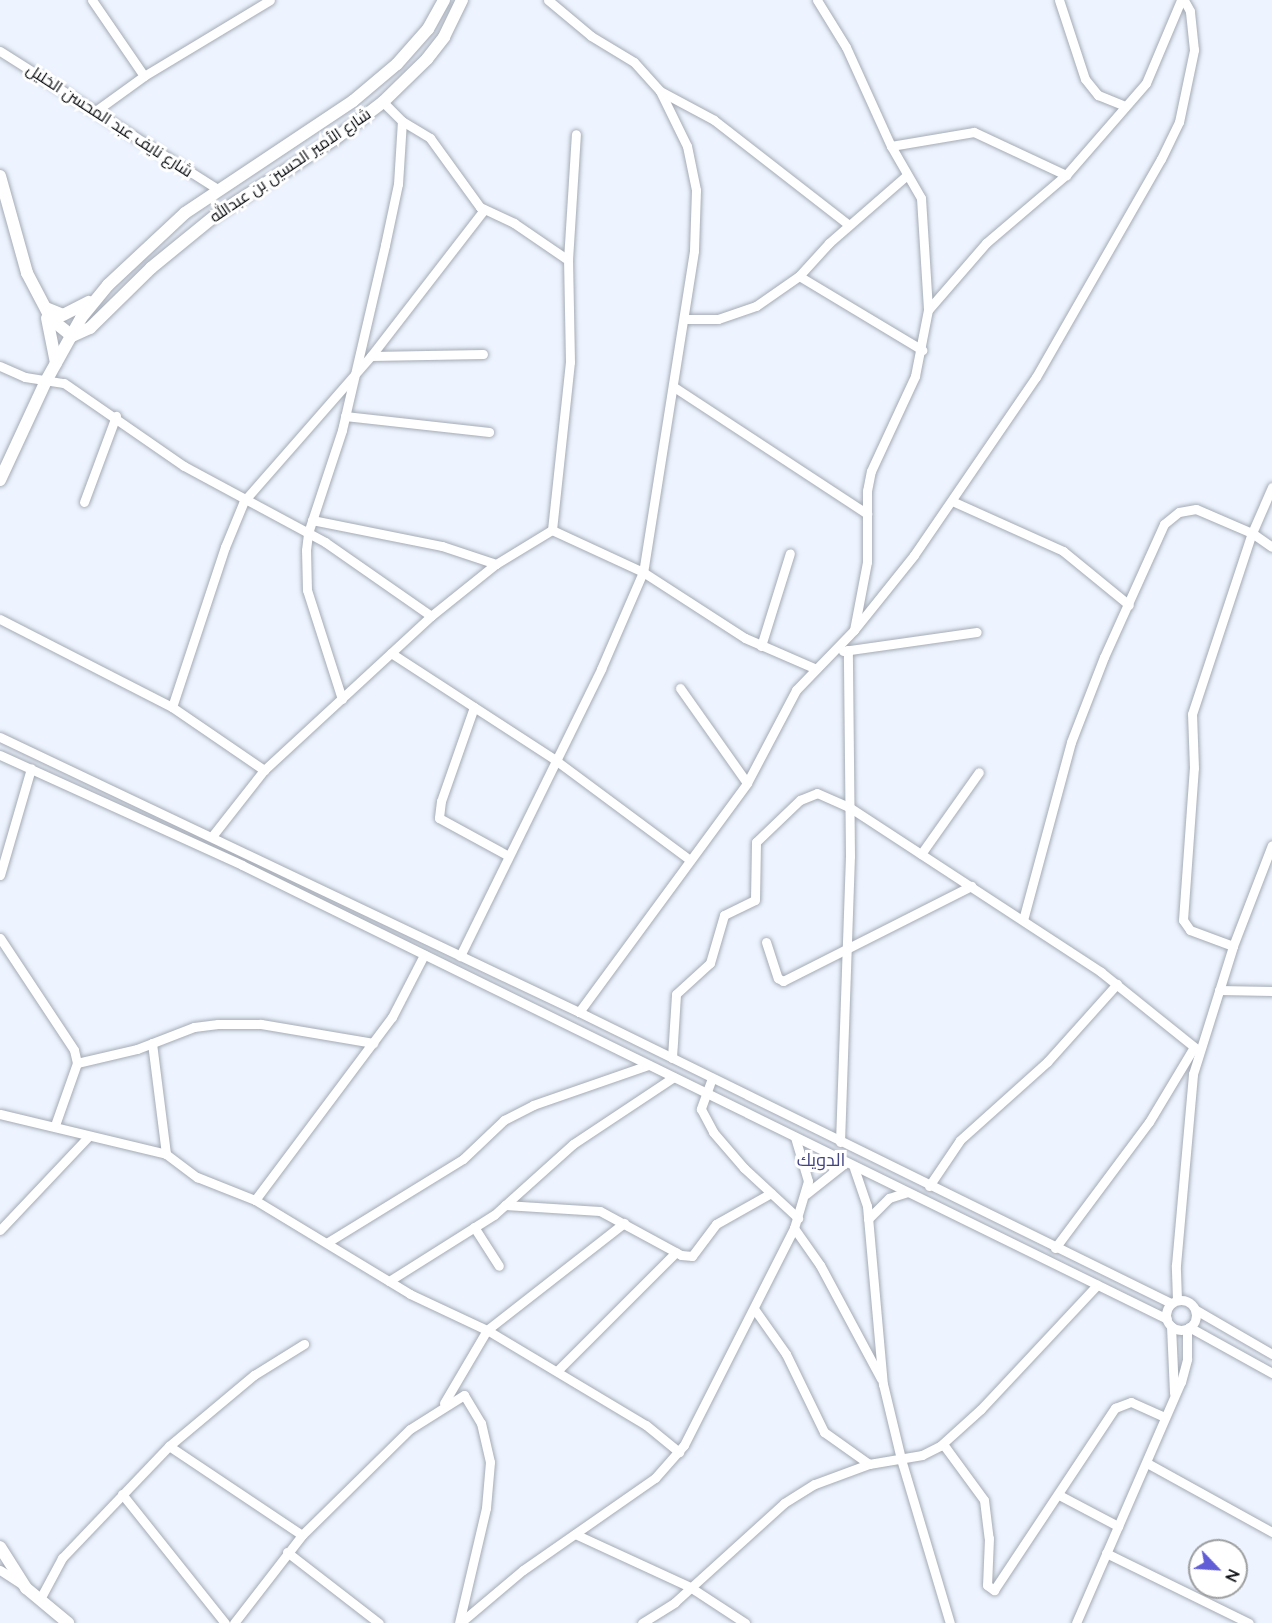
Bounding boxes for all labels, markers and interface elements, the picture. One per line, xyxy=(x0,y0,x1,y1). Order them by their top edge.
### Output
street label: شارع نايف عبد المحسن الخليل xyxy=(23,59,197,181)
street label: شارع الأمير الحسين بن عبدالله xyxy=(206,104,374,226)
district label: الدويك xyxy=(797,1149,845,1171)
north arrow xyxy=(1188,1539,1248,1599)
text: N xyxy=(1221,1566,1244,1585)

